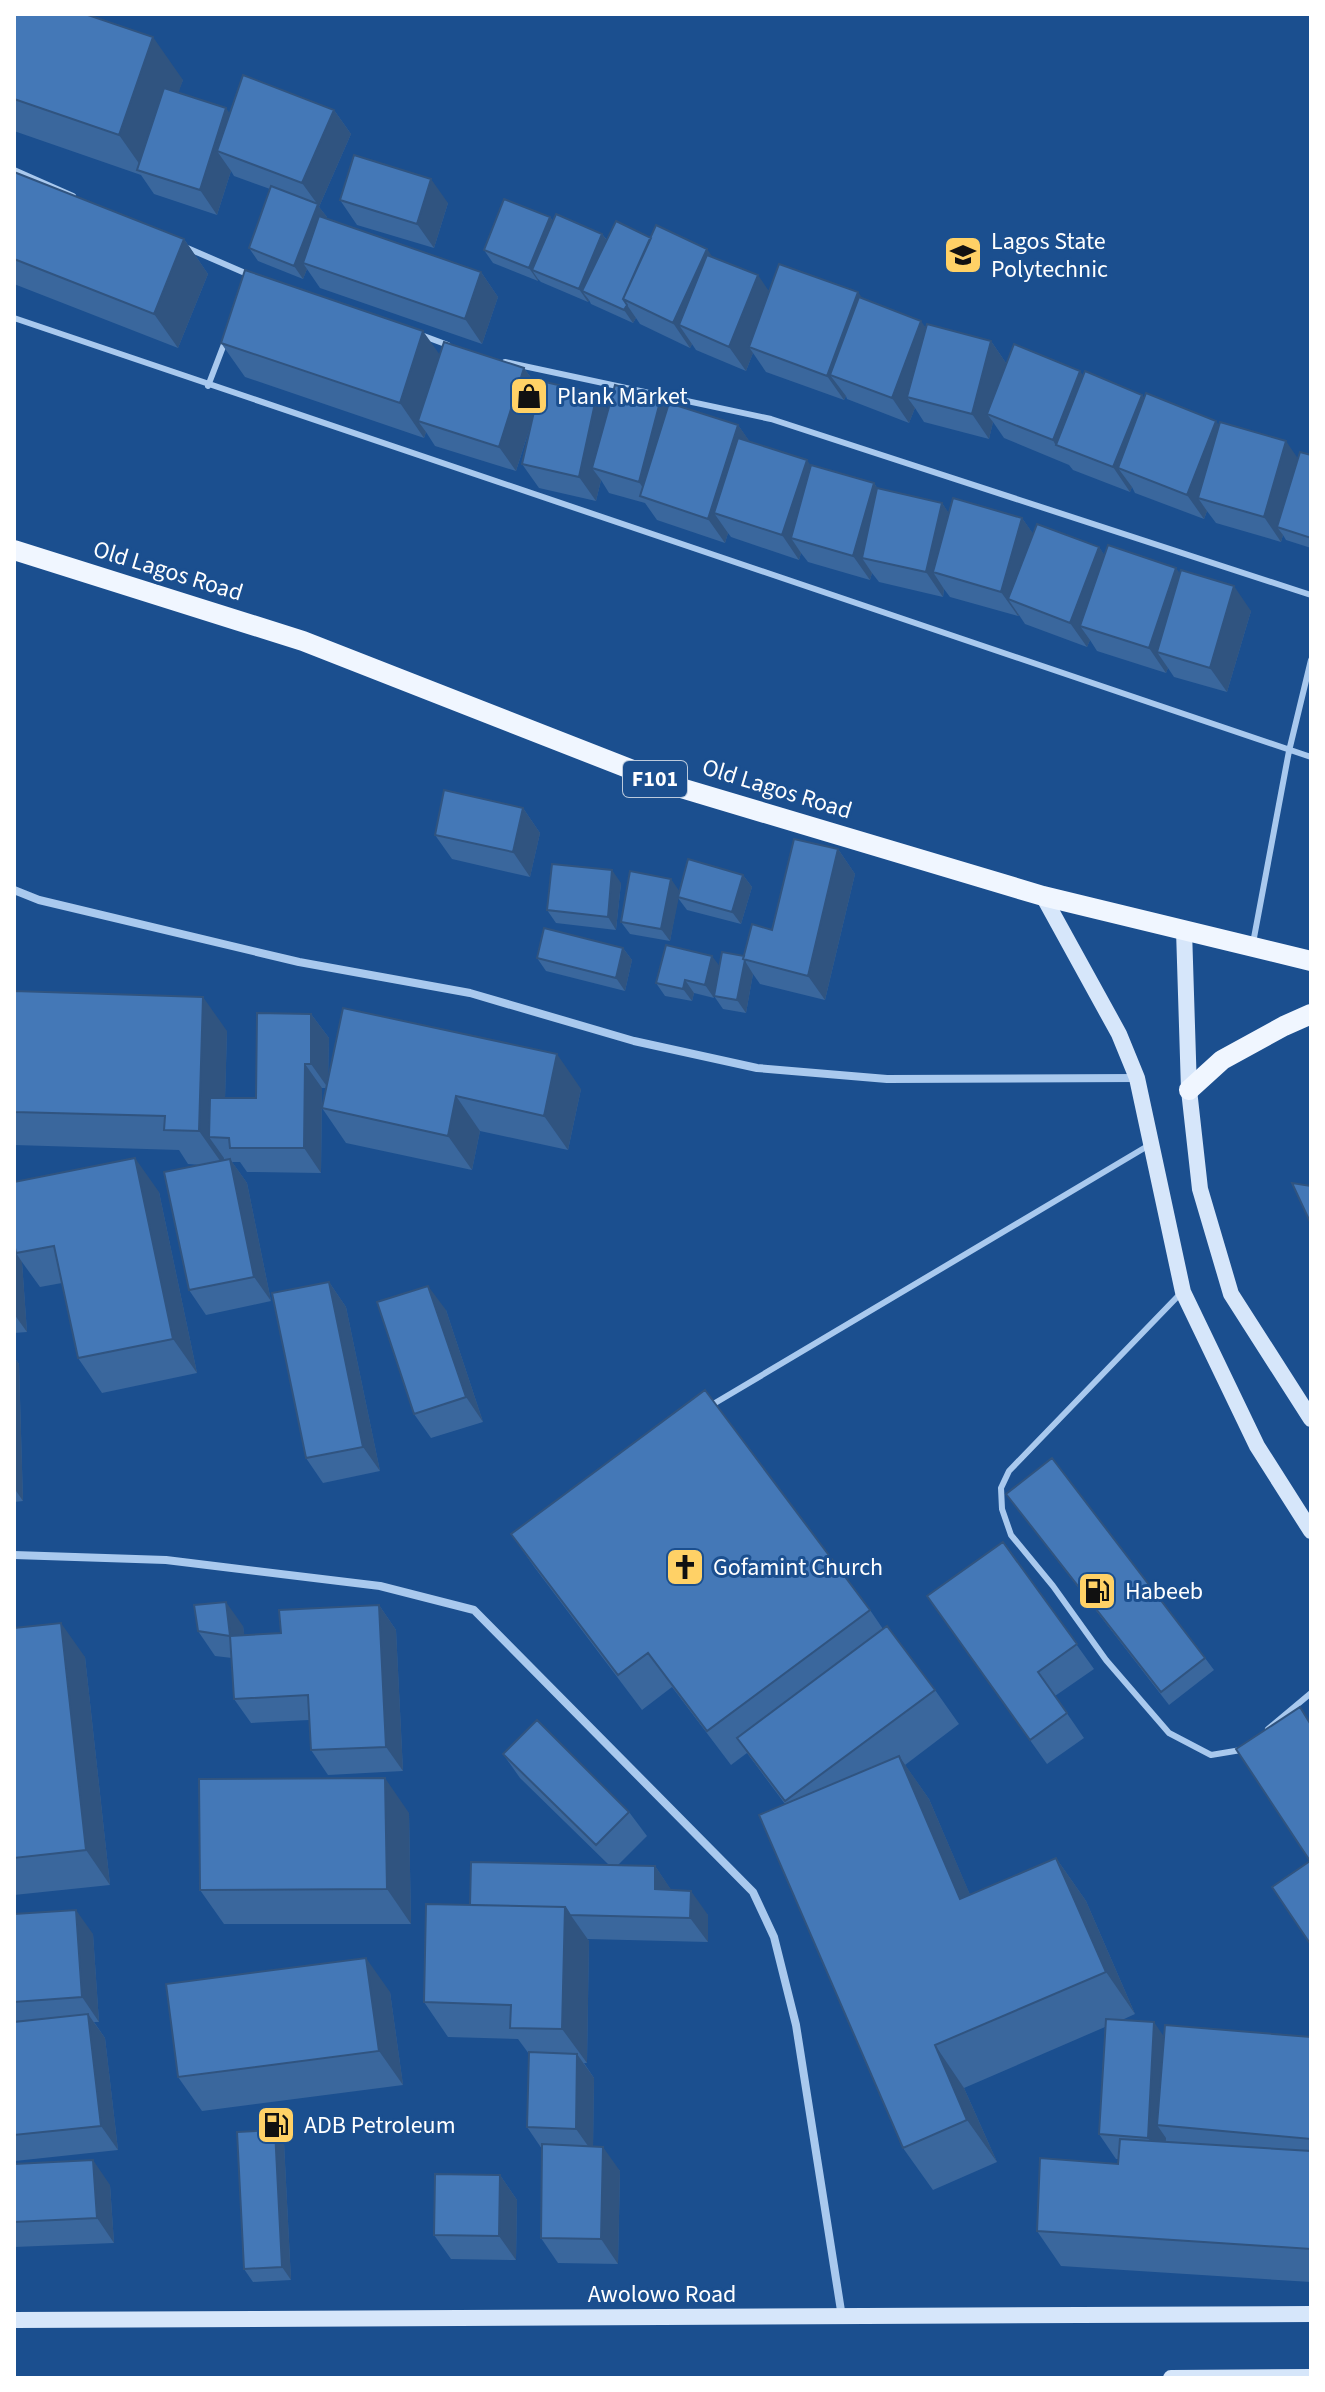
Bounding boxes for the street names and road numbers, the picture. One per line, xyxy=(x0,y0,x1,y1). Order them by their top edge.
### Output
street label: Old Lagos Road xyxy=(89,532,247,610)
street label: Old Lagos Road xyxy=(698,750,856,828)
road number: F101 xyxy=(623,761,687,797)
street label: Awolowo Road xyxy=(588,2277,736,2312)

